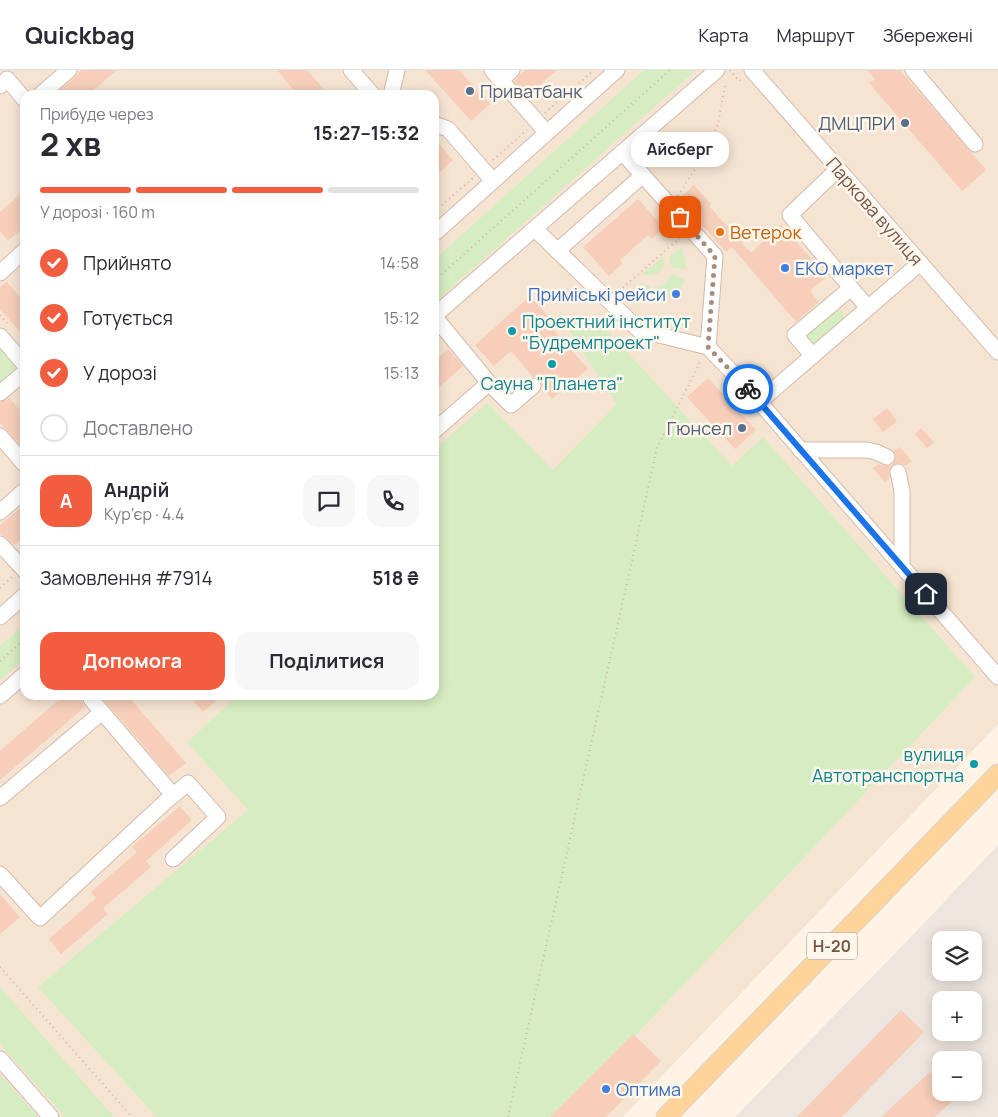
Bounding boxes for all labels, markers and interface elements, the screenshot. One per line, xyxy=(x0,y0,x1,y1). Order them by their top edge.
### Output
text: Quickbag xyxy=(25,18,135,51)
text: Карта xyxy=(698,23,748,47)
text: Маршрут xyxy=(776,23,855,47)
text: Збережені xyxy=(883,23,973,47)
place label: Приватбанк xyxy=(480,79,583,103)
marker: Приватбанк xyxy=(464,85,476,97)
text: Прибуде через xyxy=(40,103,154,125)
place label: ДМЦПРИ xyxy=(818,111,895,135)
marker: ДМЦПРИ xyxy=(899,117,911,129)
text: 15:27–15:32 xyxy=(313,120,419,146)
text: 2 хв xyxy=(40,122,101,166)
callout: Айсберг xyxy=(631,132,729,167)
text: Айсберг xyxy=(647,138,713,160)
street label: Паркова вулиця xyxy=(821,152,929,270)
pin xyxy=(659,196,701,238)
text: У дорозі · 160 m xyxy=(40,201,155,223)
icon: bag xyxy=(666,203,694,231)
place label: Ветерок xyxy=(730,220,802,244)
marker: Ветерок xyxy=(714,226,726,238)
icon: check xyxy=(40,249,68,277)
text: Прийнято xyxy=(83,250,171,276)
text: 14:58 xyxy=(380,252,419,274)
place label: ЕКО маркет xyxy=(795,256,893,280)
marker: ЕКО маркет xyxy=(779,262,791,274)
place label: Приміські рейси xyxy=(528,282,666,306)
marker: Приміські рейси xyxy=(670,288,682,300)
icon: check xyxy=(40,304,68,332)
text: Готується xyxy=(83,305,173,331)
text: 15:12 xyxy=(383,307,419,329)
place label: Проектний інститут "Будремпроект" xyxy=(522,309,691,354)
marker: Проектний інститут "Будремпроект" xyxy=(506,325,518,337)
marker: Сауна "Планета" xyxy=(546,358,558,370)
icon: check xyxy=(40,359,68,387)
text: У дорозі xyxy=(83,360,157,386)
text: 15:13 xyxy=(384,362,419,384)
courier xyxy=(723,364,773,414)
place label: Сауна "Планета" xyxy=(481,371,623,395)
icon: bike xyxy=(734,375,762,403)
text: Доставлено xyxy=(83,415,193,441)
place label: Гюнсел xyxy=(667,416,732,440)
marker: Гюнсел xyxy=(736,422,748,434)
button: chat xyxy=(303,475,355,527)
button: phone xyxy=(367,475,419,527)
text: Андрій xyxy=(104,477,169,503)
text: А xyxy=(60,488,72,514)
text: Кур’єр · 4.4 xyxy=(104,503,185,525)
text: Замовлення #7914 xyxy=(40,565,213,591)
text: 518 ₴ xyxy=(372,565,419,591)
pin xyxy=(905,573,947,615)
icon: home xyxy=(912,580,940,608)
button: Допомога xyxy=(40,632,225,690)
button: Поділитися xyxy=(235,632,419,690)
place label: вулиця Автотранспортна xyxy=(812,742,964,787)
marker: вулиця Автотранспортна xyxy=(968,758,980,770)
map controls xyxy=(932,931,982,1101)
button: layers xyxy=(932,931,982,981)
road number: Н-20 xyxy=(807,932,857,959)
button: + xyxy=(932,991,982,1041)
button: − xyxy=(932,1051,982,1101)
place label: Оптима xyxy=(616,1077,681,1101)
marker: Оптима xyxy=(600,1083,612,1095)

